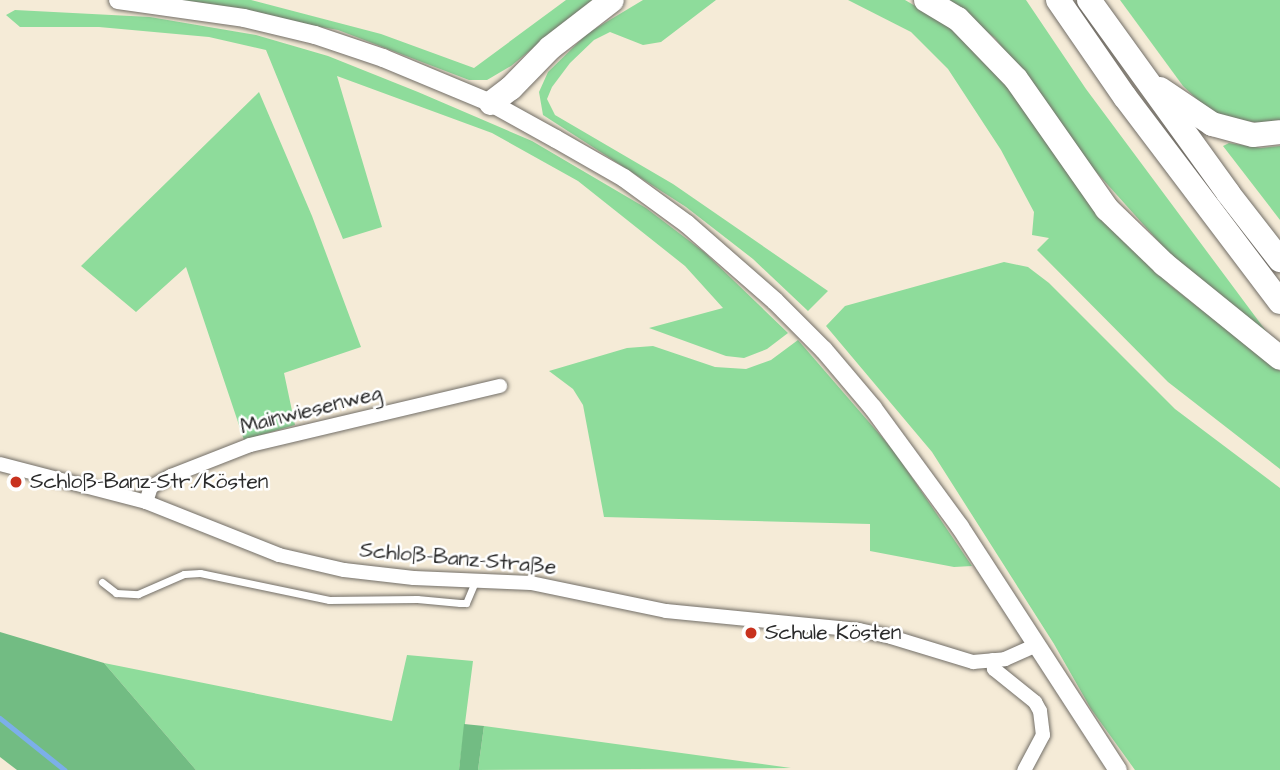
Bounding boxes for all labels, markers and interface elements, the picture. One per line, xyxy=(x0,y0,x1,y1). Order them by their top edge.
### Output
street label: Mainwiesenweg xyxy=(238,380,384,440)
place label: Schloß-Banz-Str./Kösten xyxy=(30,469,268,495)
marker: Schloß-Banz-Str./Kösten xyxy=(8,474,24,490)
street label: Schloß-Banz-Straße xyxy=(359,538,557,580)
place label: Schule Kösten xyxy=(765,620,901,646)
marker: Schule Kösten xyxy=(743,625,759,641)

